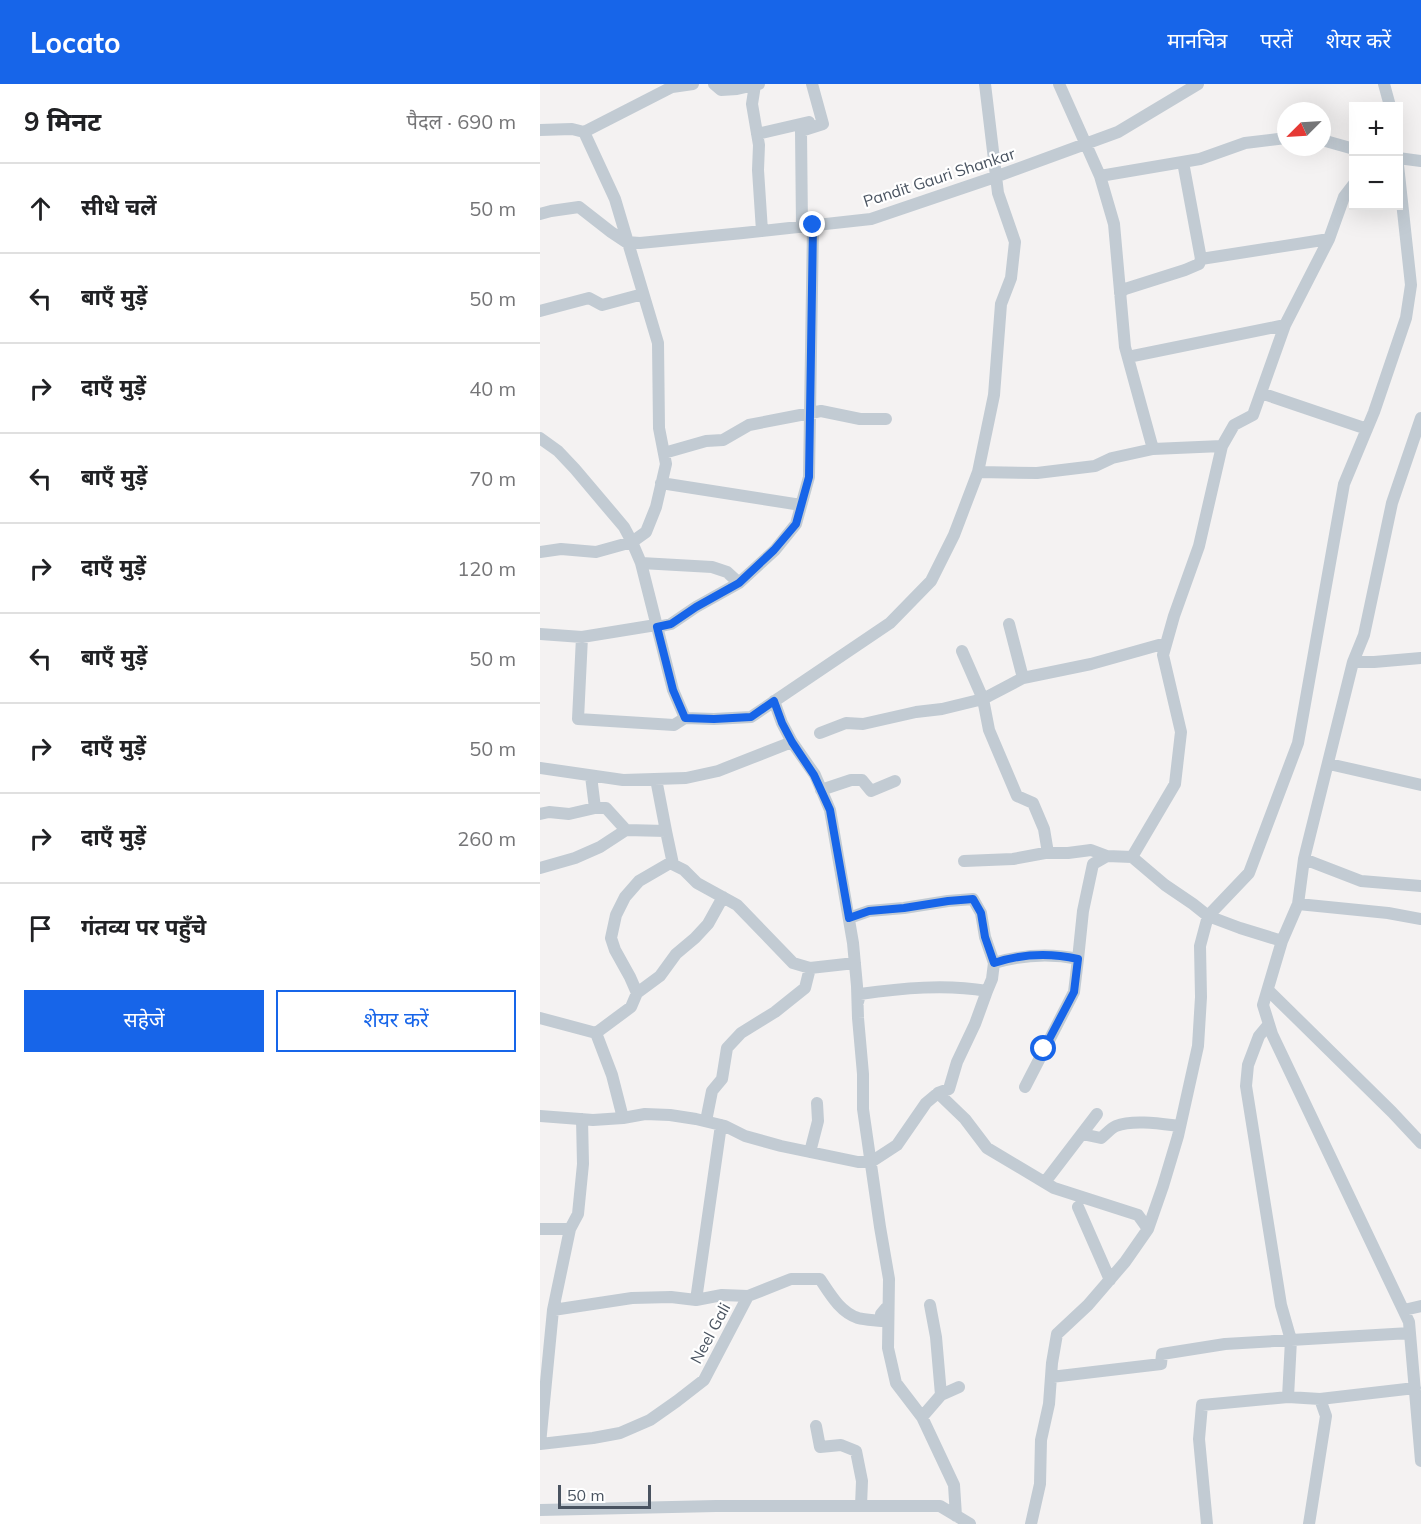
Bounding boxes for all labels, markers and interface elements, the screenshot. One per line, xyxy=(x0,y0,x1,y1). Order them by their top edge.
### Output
text: Locato xyxy=(30,25,121,60)
text: मानचित्र xyxy=(1167,27,1227,53)
text: परतें xyxy=(1260,27,1293,53)
text: शेयर करें xyxy=(1326,27,1391,53)
north arrow xyxy=(1277,102,1331,156)
map controls xyxy=(1349,102,1403,210)
button: + xyxy=(1349,102,1403,156)
text: 9 मिनट xyxy=(24,105,101,138)
text: पैदल · 690 m xyxy=(407,109,516,134)
street label: Pandit Gauri Shankar xyxy=(861,143,1018,211)
button: − xyxy=(1349,156,1403,210)
icon: ahead xyxy=(24,192,57,225)
text: सीधे चलें xyxy=(81,193,156,221)
text: 50 m xyxy=(469,196,516,221)
route end xyxy=(799,211,825,237)
icon: left xyxy=(24,282,57,315)
text: बाएँ मुड़ें xyxy=(81,283,147,311)
text: 50 m xyxy=(469,286,516,311)
icon: right xyxy=(24,372,57,405)
text: दाएँ मुड़ें xyxy=(81,373,146,401)
text: 40 m xyxy=(469,376,516,401)
icon: left xyxy=(24,462,57,495)
text: बाएँ मुड़ें xyxy=(81,463,147,491)
text: 70 m xyxy=(469,466,516,491)
icon: right xyxy=(24,552,57,585)
text: दाएँ मुड़ें xyxy=(81,553,146,581)
text: 120 m xyxy=(457,556,516,581)
icon: left xyxy=(24,642,57,675)
text: बाएँ मुड़ें xyxy=(81,643,147,671)
text: 50 m xyxy=(469,646,516,671)
icon: right xyxy=(24,732,57,765)
text: दाएँ मुड़ें xyxy=(81,733,146,761)
text: 50 m xyxy=(469,736,516,761)
icon: right xyxy=(24,822,57,855)
text: दाएँ मुड़ें xyxy=(81,823,146,851)
text: 260 m xyxy=(457,826,516,851)
icon: arrive xyxy=(24,912,57,945)
text: गंतव्य पर पहुँचे xyxy=(81,913,206,941)
button: सहेजें xyxy=(24,990,264,1052)
button: शेयर करें xyxy=(276,990,516,1052)
route start xyxy=(1030,1035,1056,1061)
street label: Neel Gali xyxy=(686,1299,734,1367)
scale bar xyxy=(558,1482,651,1510)
text: 50 m xyxy=(567,1485,604,1505)

